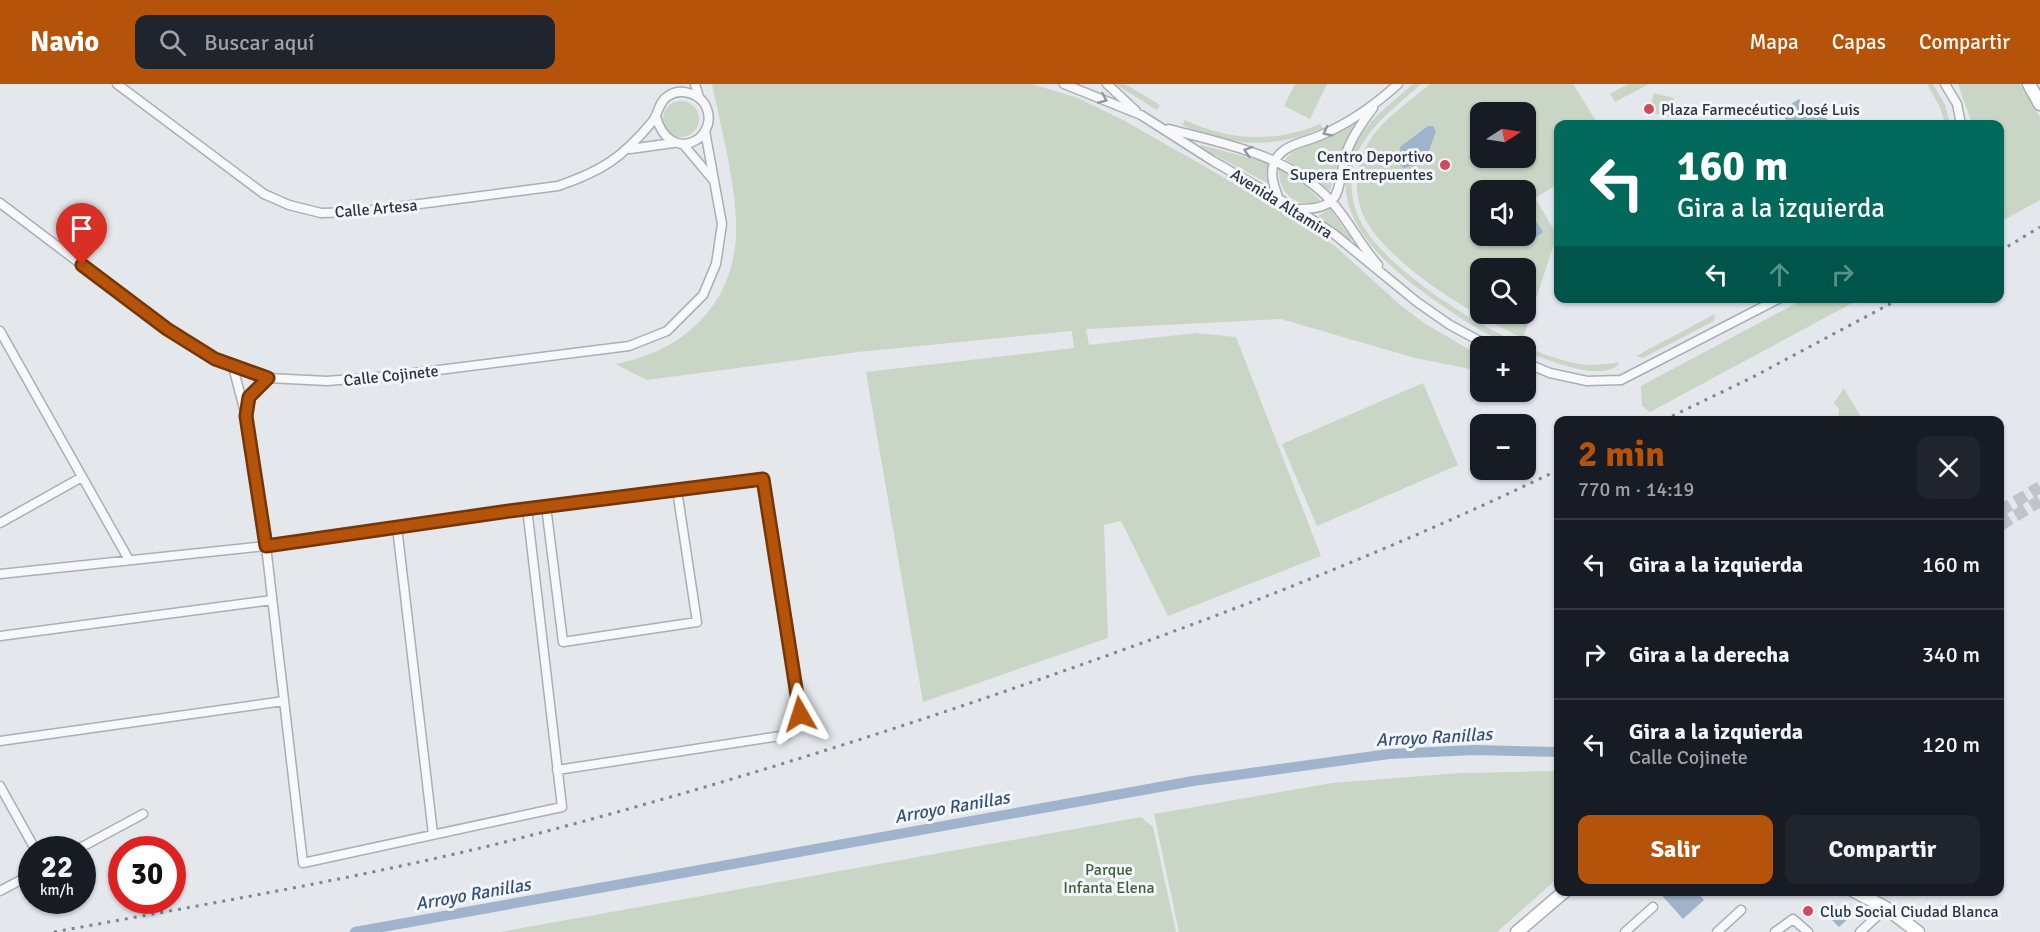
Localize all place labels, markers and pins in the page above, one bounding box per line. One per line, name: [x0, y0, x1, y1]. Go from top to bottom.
place label: Plaza Farmecéutico José Luis: [1661, 100, 1860, 120]
marker: Plaza Farmecéutico José Luis: [1642, 102, 1656, 116]
place label: Centro Deportivo Supera Entrepuentes: [1290, 147, 1433, 185]
marker: Centro Deportivo Supera Entrepuentes: [1438, 158, 1452, 172]
pin: [56, 203, 107, 265]
place label: Club Social Ciudad Blanca: [1820, 902, 1999, 922]
marker: Club Social Ciudad Blanca: [1801, 904, 1815, 918]

